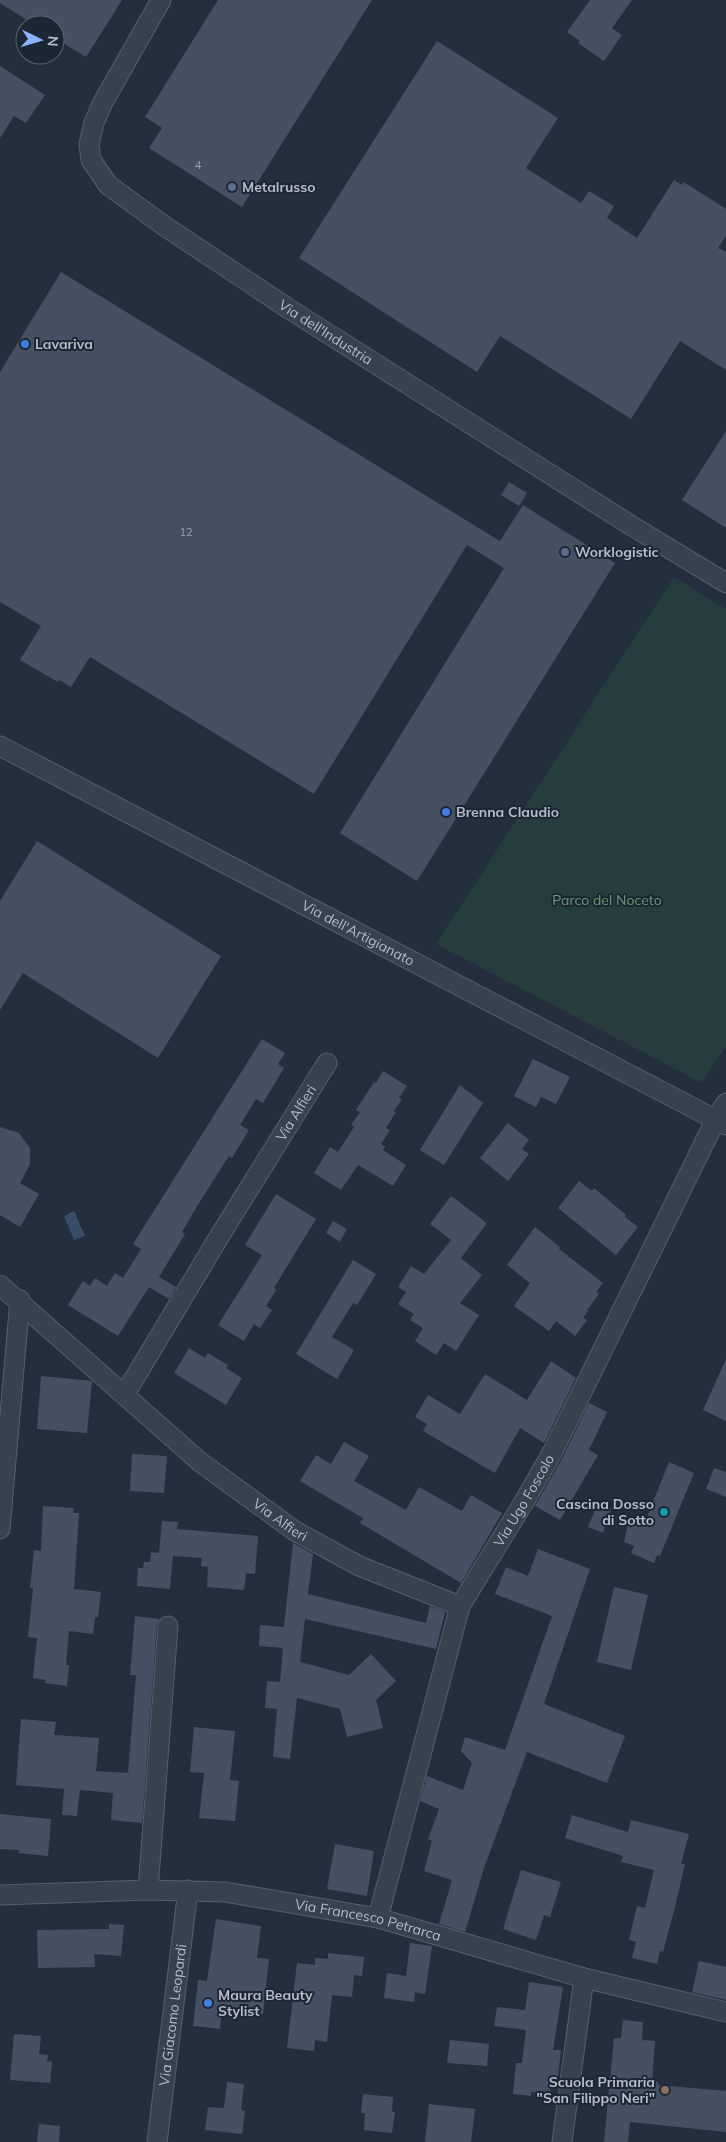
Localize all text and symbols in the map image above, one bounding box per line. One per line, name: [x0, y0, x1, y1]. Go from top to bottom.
north arrow: [15, 15, 65, 65]
text: N: [44, 35, 62, 47]
house number: 4: [195, 158, 202, 172]
place label: Metalrusso: [242, 178, 316, 196]
marker: Metalrusso: [226, 181, 238, 193]
street label: Via dell'Industria: [275, 296, 376, 369]
place label: Lavariva: [35, 335, 93, 353]
marker: Lavariva: [19, 338, 31, 350]
house number: 12: [179, 525, 193, 539]
place label: Worklogistic: [575, 543, 659, 561]
marker: Worklogistic: [559, 546, 571, 558]
place label: Brenna Claudio: [456, 803, 559, 821]
marker: Brenna Claudio: [440, 806, 452, 818]
park label: Parco del Noceto: [552, 891, 662, 909]
street label: Via dell'Artigianato: [299, 896, 418, 970]
street label: Via Alfieri: [272, 1081, 320, 1144]
street label: Via Ugo Foscolo: [490, 1451, 558, 1550]
street label: Via Alfieri: [249, 1494, 311, 1545]
place label: Cascina Dosso di Sotto: [556, 1495, 654, 1529]
marker: Cascina Dosso di Sotto: [658, 1506, 670, 1518]
street label: Via Francesco Petrarca: [294, 1895, 443, 1945]
street label: Via Giacomo Leopardi: [155, 1943, 190, 2087]
place label: Maura Beauty Stylist: [218, 1986, 313, 2020]
marker: Maura Beauty Stylist: [202, 1997, 214, 2009]
place label: Scuola Primaria "San Filippo Neri": [537, 2073, 655, 2107]
marker: Scuola Primaria "San Filippo Neri": [659, 2084, 671, 2096]

